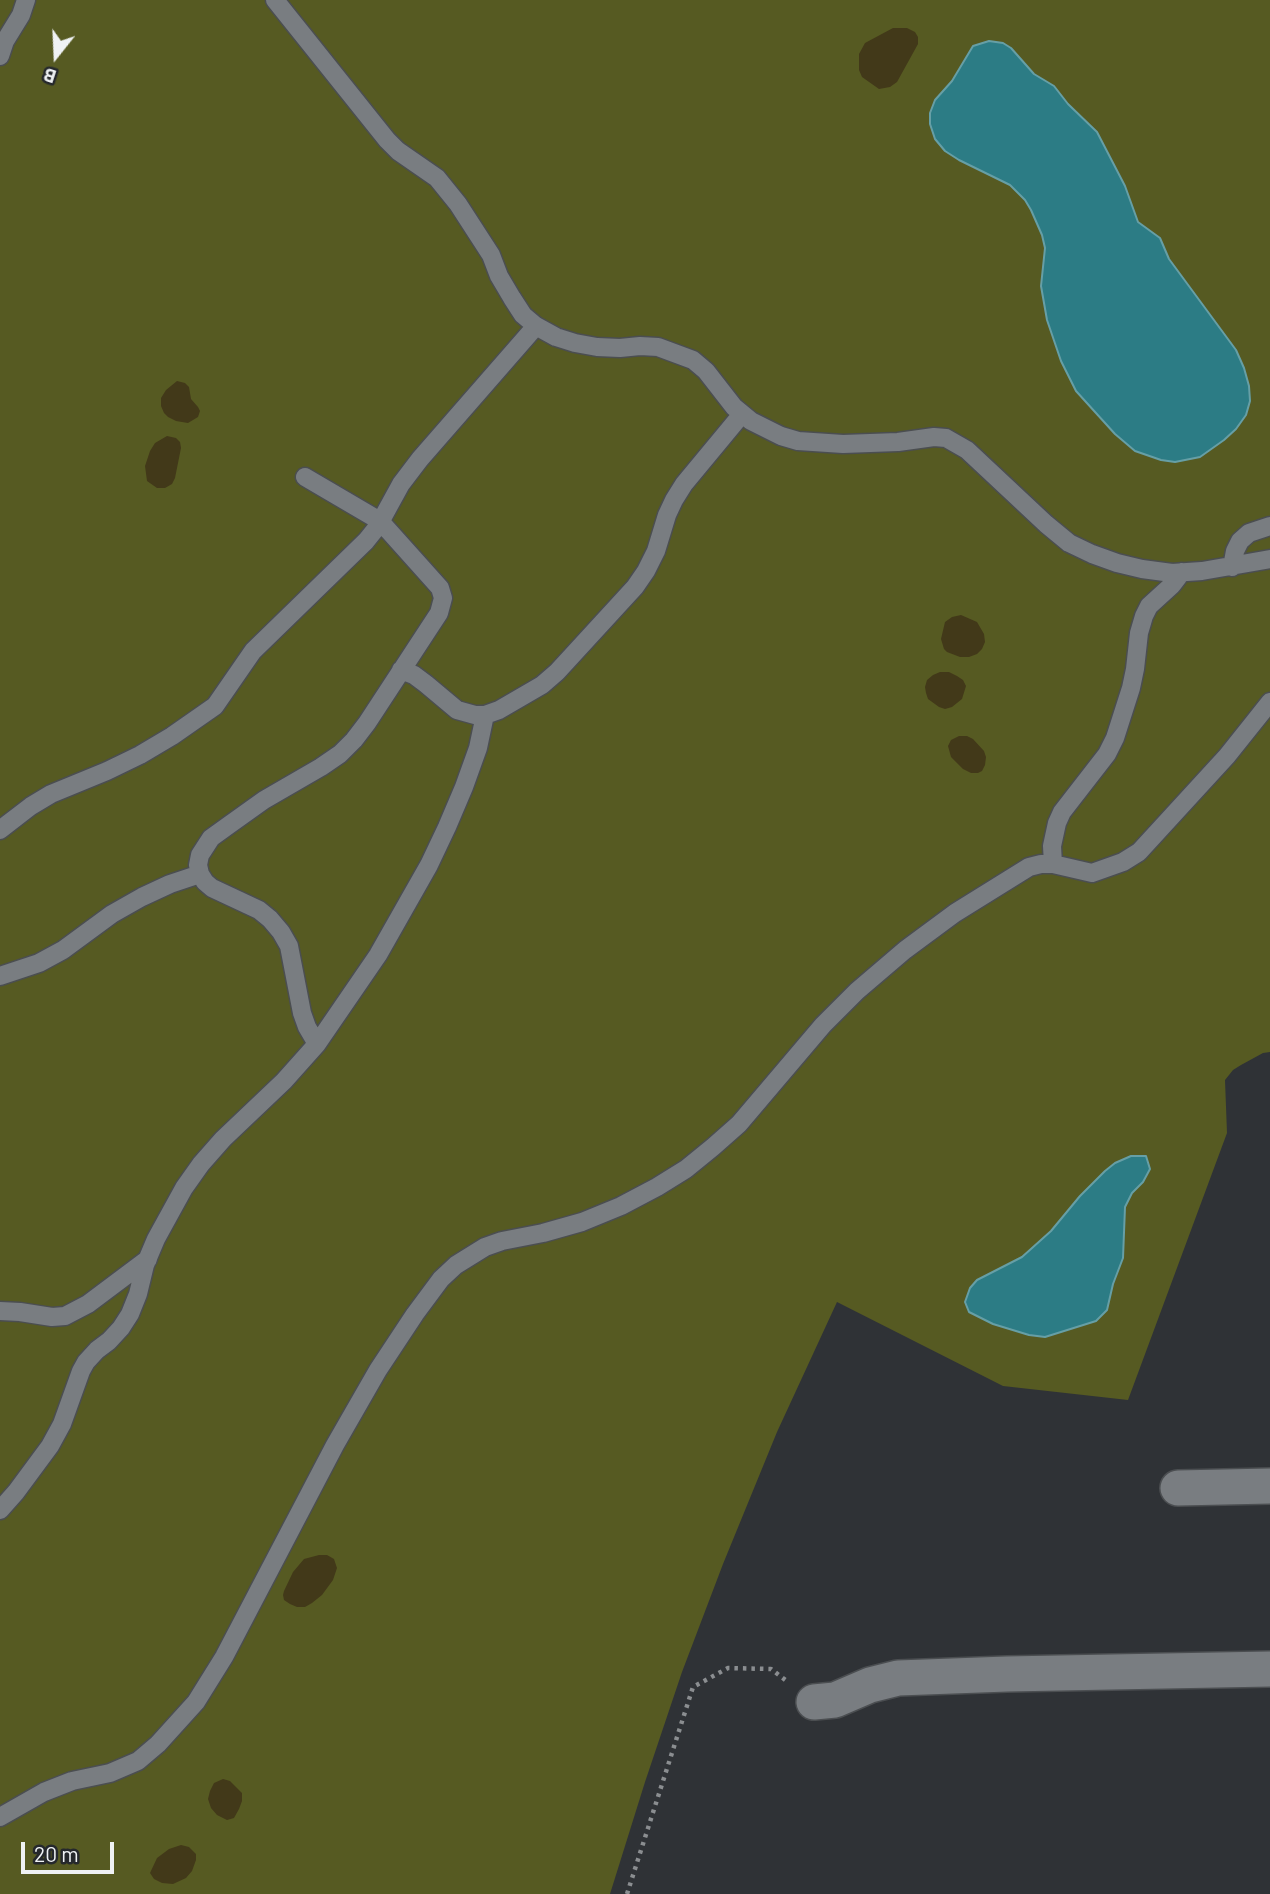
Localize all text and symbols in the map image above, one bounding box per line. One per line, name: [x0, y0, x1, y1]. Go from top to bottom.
north arrow: [21, 21, 91, 91]
text: B: [40, 64, 59, 89]
scale bar: [24, 1828, 117, 1872]
text: 20 m: [34, 1841, 79, 1866]

